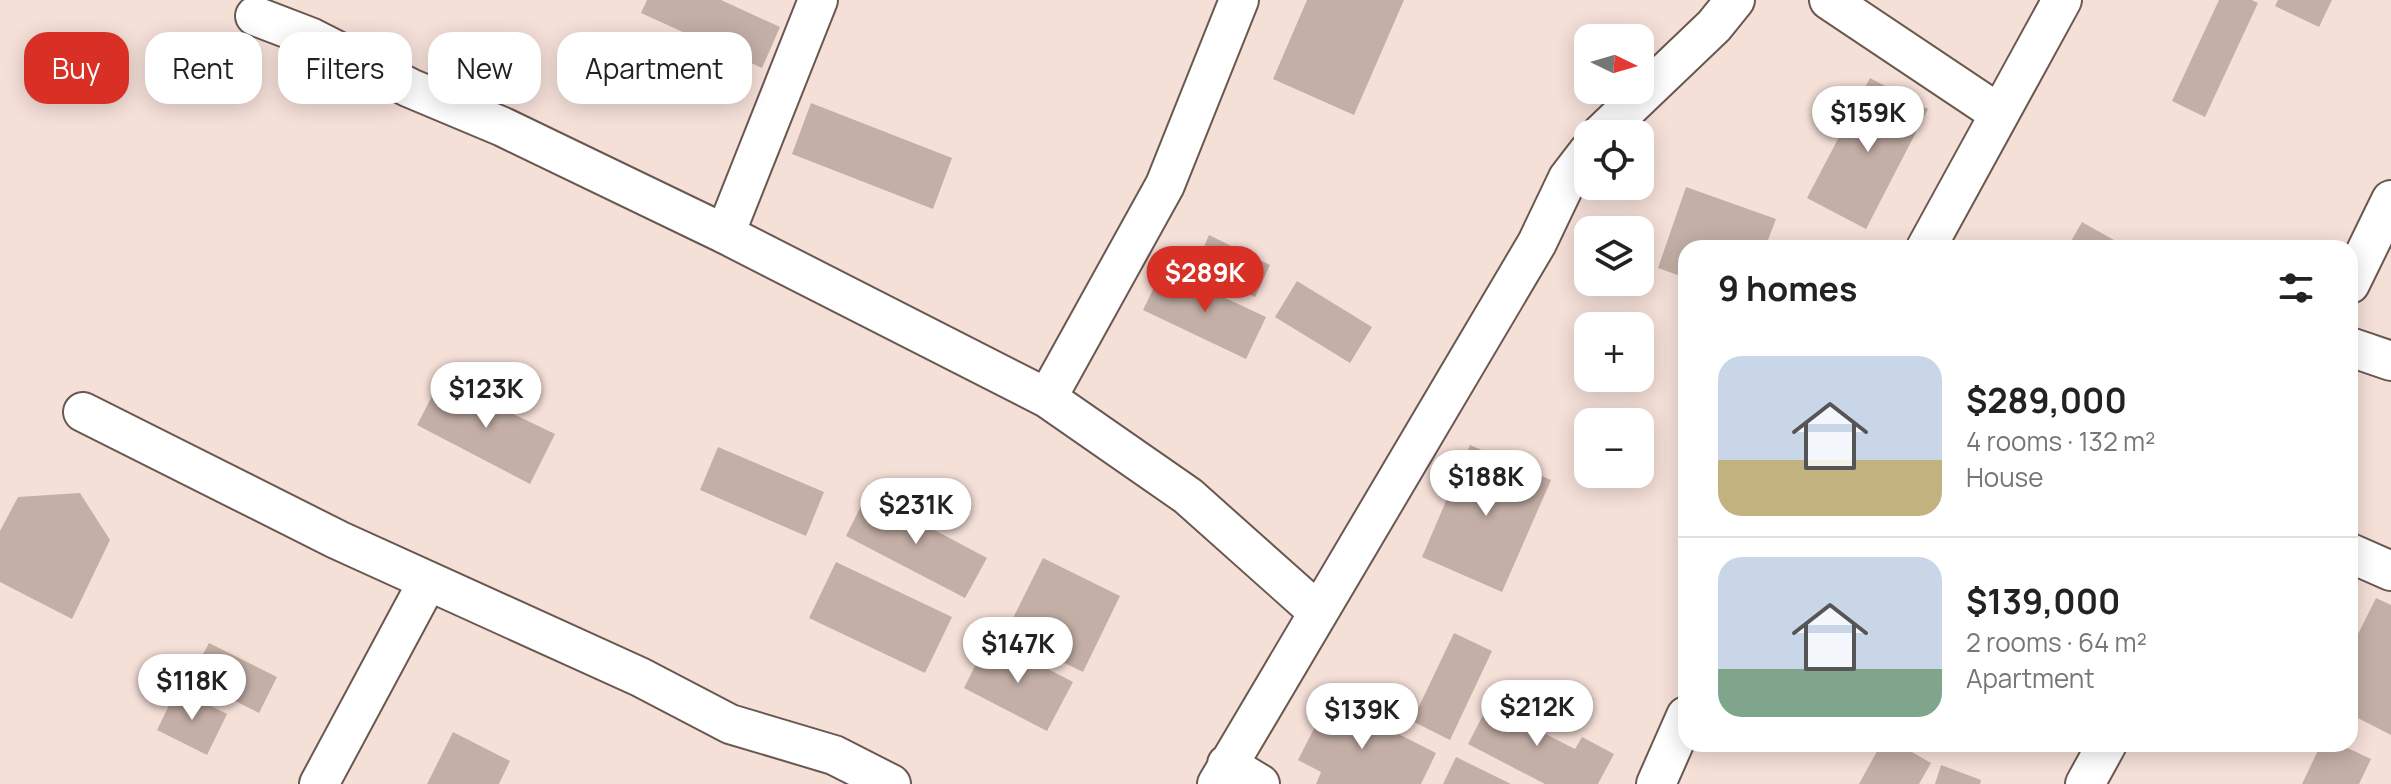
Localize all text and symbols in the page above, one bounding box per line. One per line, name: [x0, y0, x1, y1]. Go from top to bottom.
north arrow: [1574, 24, 1654, 104]
map controls: [1574, 24, 1654, 488]
chip: Buy: [24, 32, 129, 104]
chip: Rent: [145, 32, 262, 104]
chip: Filters: [278, 32, 412, 104]
chip: New: [428, 32, 541, 104]
chip: Apartment: [557, 32, 752, 104]
pin: $159K: [1812, 86, 1924, 154]
text: $159K: [1830, 94, 1906, 130]
button: locate: [1574, 120, 1654, 200]
button: layers: [1574, 216, 1654, 296]
pin: $289K: [1149, 246, 1261, 314]
text: $289K: [1165, 254, 1245, 290]
text: 9 homes: [1718, 265, 1857, 311]
icon: filters: [2274, 266, 2318, 310]
button: +: [1574, 312, 1654, 392]
pin: $123K: [430, 362, 542, 430]
text: $123K: [448, 370, 524, 406]
text: $289,000: [1966, 377, 2127, 423]
icon: home: [1782, 388, 1878, 484]
button: −: [1574, 408, 1654, 488]
text: 4 rooms · 132 m²: [1966, 423, 2155, 459]
pin: $188K: [1430, 450, 1542, 518]
text: $188K: [1448, 458, 1524, 494]
text: House: [1966, 459, 2043, 495]
pin: $231K: [860, 478, 972, 546]
text: $231K: [878, 486, 954, 522]
text: $139,000: [1966, 578, 2120, 624]
icon: home: [1782, 589, 1878, 685]
pin: $147K: [962, 617, 1074, 685]
text: 2 rooms · 64 m²: [1966, 624, 2147, 660]
text: $147K: [981, 625, 1055, 661]
pin: $118K: [136, 654, 248, 722]
text: Apartment: [1966, 660, 2095, 696]
text: $118K: [156, 662, 228, 698]
pin: $212K: [1481, 680, 1593, 748]
pin: $139K: [1306, 683, 1418, 751]
text: $212K: [1499, 688, 1575, 724]
text: $139K: [1324, 691, 1400, 727]

